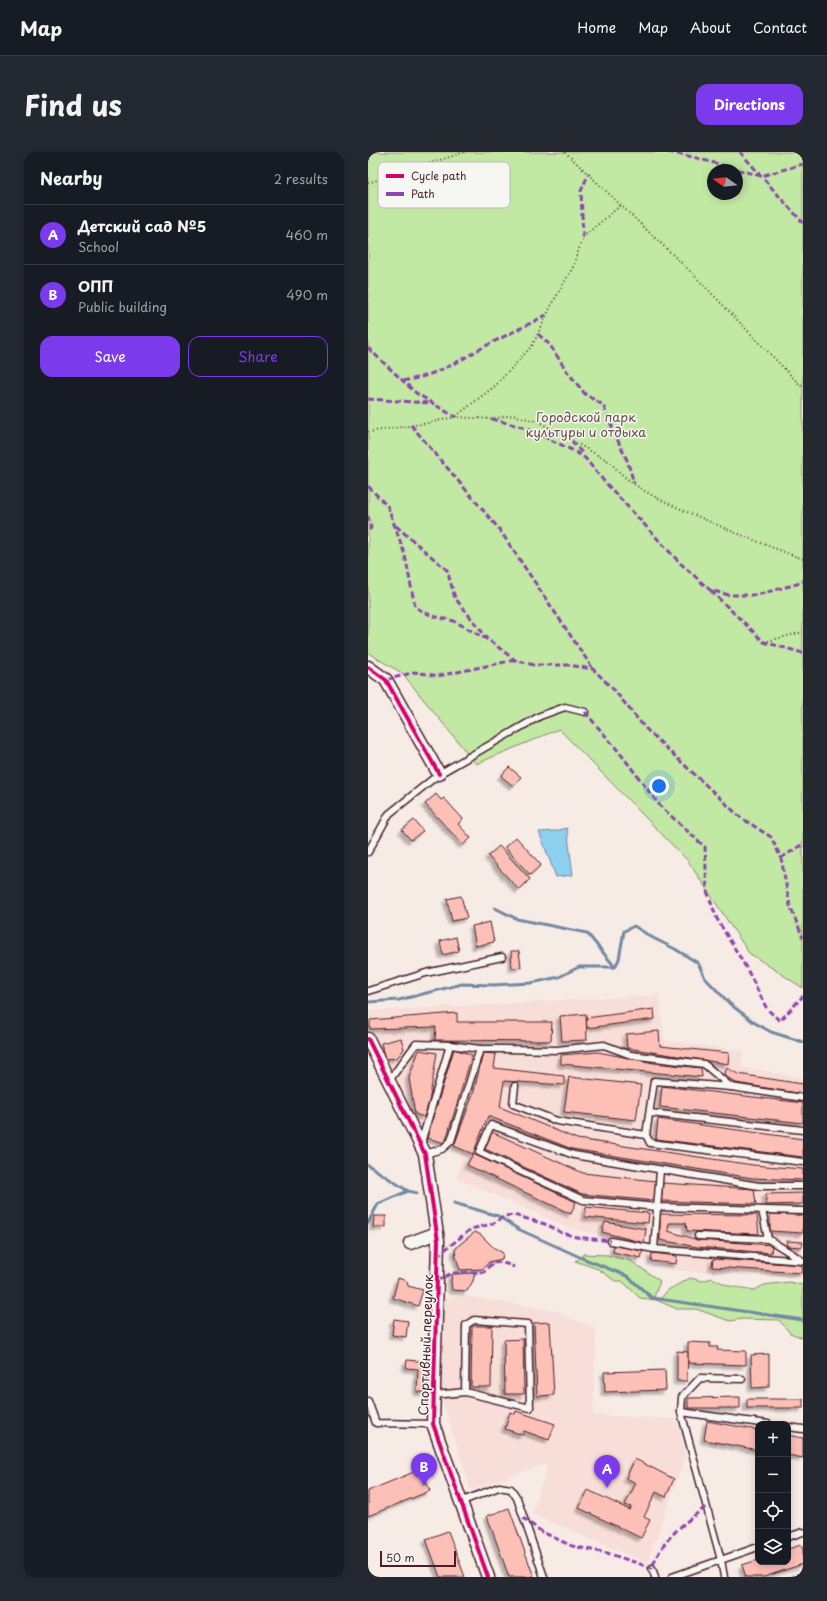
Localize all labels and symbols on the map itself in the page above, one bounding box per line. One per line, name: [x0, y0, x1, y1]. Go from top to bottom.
legend: [378, 162, 510, 208]
north arrow: [707, 164, 743, 200]
text: Cycle path: [411, 167, 466, 184]
text: Path: [411, 185, 435, 202]
park label: Городской парк культуры и отдыха: [526, 407, 646, 441]
your location: [649, 776, 669, 796]
street label: Спортивный переулок: [413, 1274, 437, 1416]
pin: B: [411, 1453, 437, 1486]
pin: A: [594, 1455, 620, 1488]
scale bar: [380, 1549, 456, 1568]

